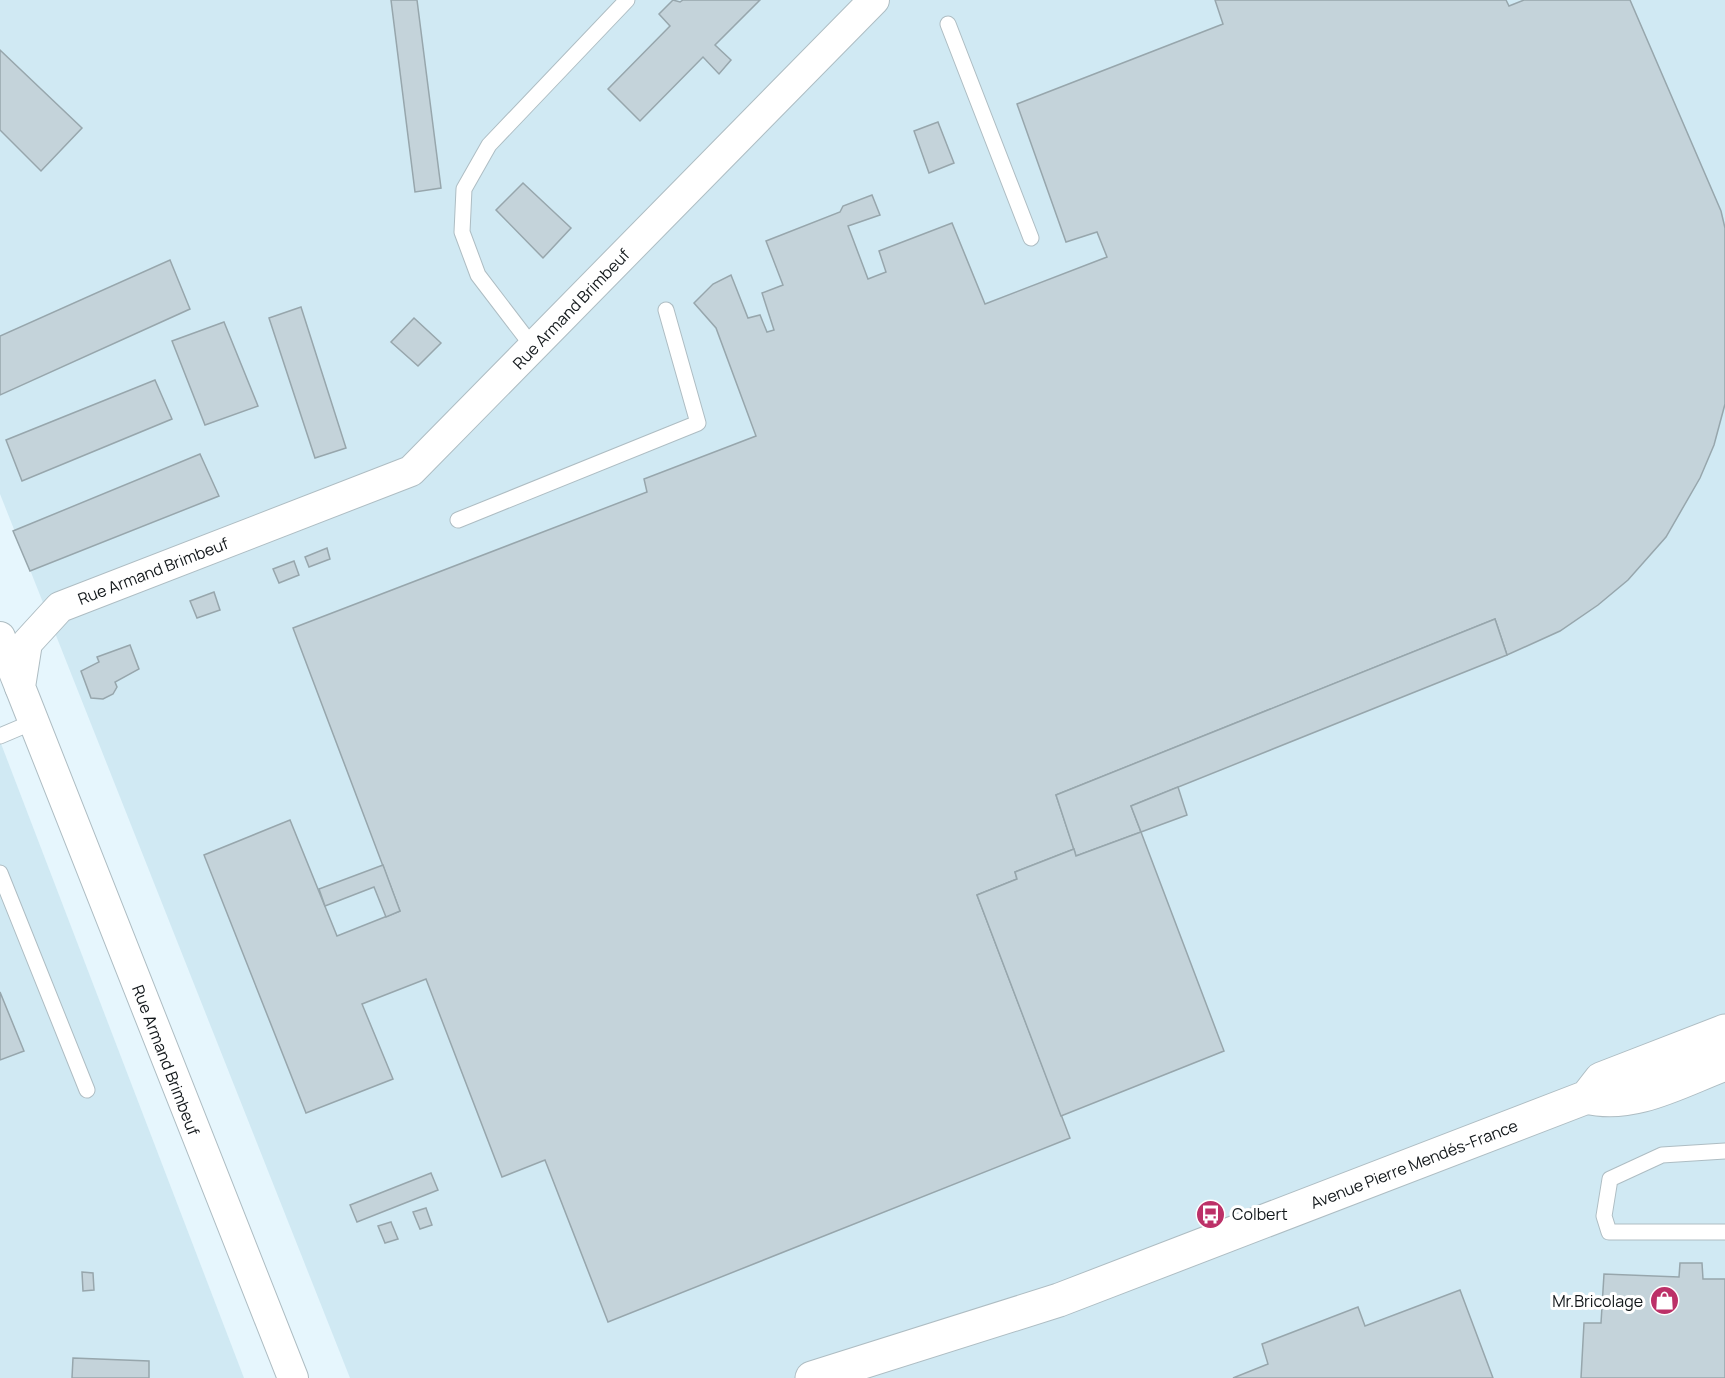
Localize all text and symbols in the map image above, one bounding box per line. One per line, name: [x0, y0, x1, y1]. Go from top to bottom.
street label: Rue Armand Brimbeuf: [508, 244, 635, 374]
street label: Rue Armand Brimbeuf: [75, 532, 232, 610]
street label: Rue Armand Brimbeuf: [127, 982, 205, 1139]
street label: Avenue Pierre Mendés-France: [1307, 1114, 1521, 1214]
bus stop icon: Colbert: [1195, 1198, 1227, 1230]
place label: Colbert: [1232, 1203, 1288, 1225]
shop icon: Mr.Bricolage: [1648, 1285, 1680, 1317]
place label: Mr.Bricolage: [1552, 1290, 1643, 1312]

